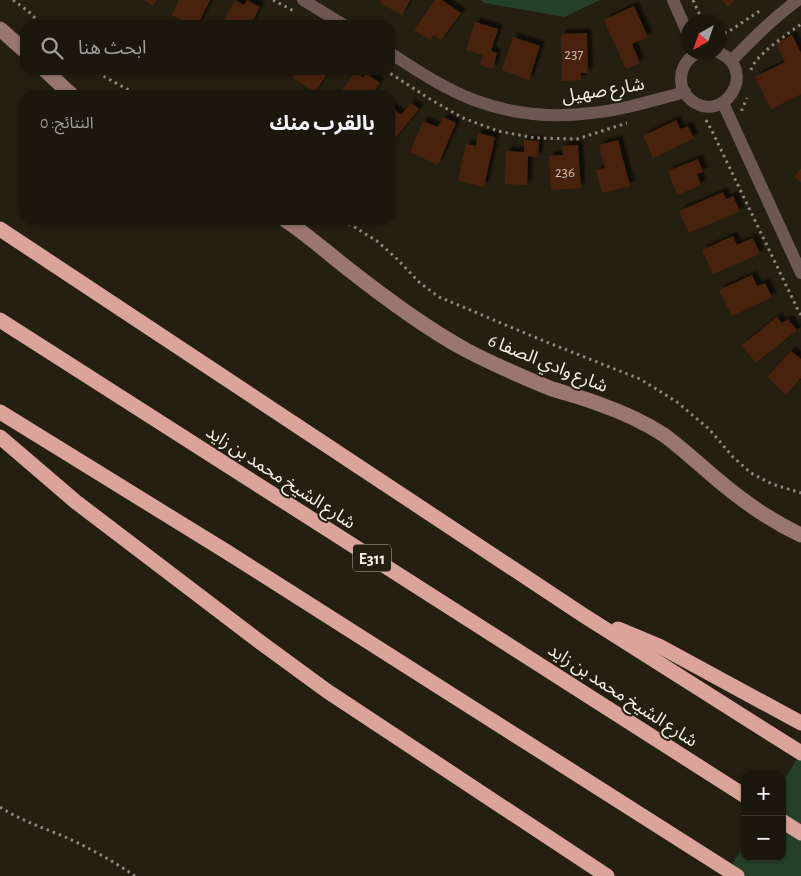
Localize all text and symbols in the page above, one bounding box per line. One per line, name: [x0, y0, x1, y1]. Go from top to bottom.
north arrow: [681, 15, 726, 60]
search box: [20, 20, 395, 75]
icon: search: [38, 34, 66, 62]
text: ابحث هنا: [78, 39, 147, 58]
house number: 237: [564, 47, 584, 62]
street label: شارع صهيل: [561, 76, 646, 110]
text: بالقرب منك: [269, 113, 375, 134]
text: النتائج: 0: [40, 115, 94, 131]
house number: 236: [555, 165, 575, 180]
street label: شارع وادي الصفا 6: [484, 332, 610, 400]
street label: شارع الشيخ محمد بن زايد: [200, 423, 358, 536]
road number: E311: [353, 544, 391, 572]
street label: شارع الشيخ محمد بن زايد: [542, 641, 700, 754]
map controls: [741, 771, 786, 861]
button: +: [741, 771, 786, 816]
button: −: [741, 816, 786, 861]

